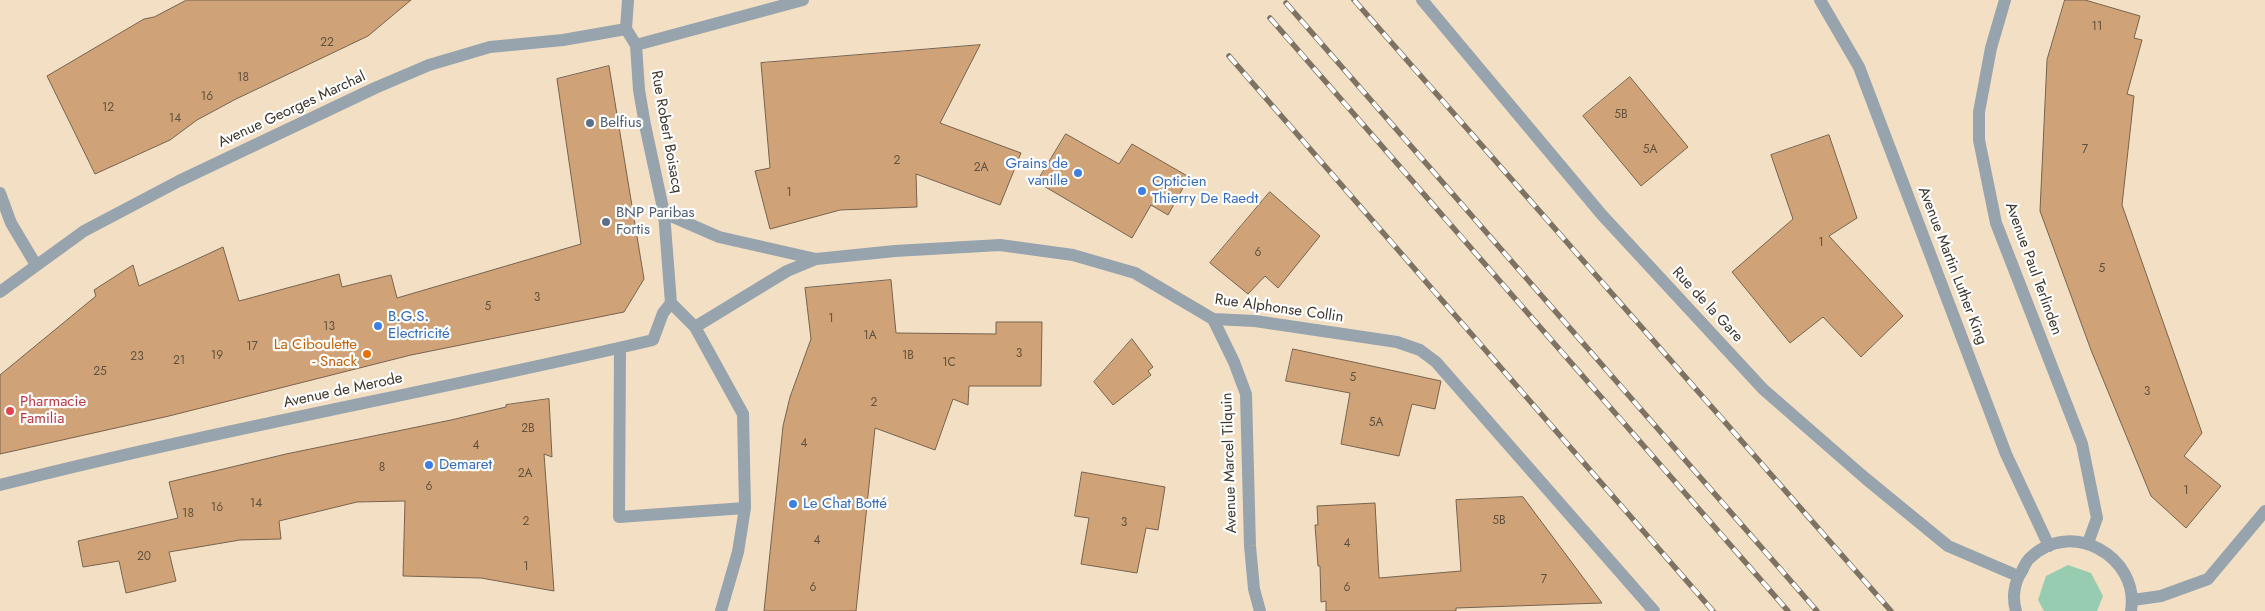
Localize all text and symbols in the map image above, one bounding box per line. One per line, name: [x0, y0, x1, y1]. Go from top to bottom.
house number: 11: [2092, 20, 2102, 34]
house number: 22: [320, 36, 334, 50]
street label: Avenue Georges Marchal: [215, 68, 369, 152]
street label: Rue Robert Boisacq: [646, 69, 686, 195]
house number: 18: [237, 71, 249, 85]
house number: 16: [201, 90, 213, 104]
house number: 12: [102, 101, 114, 115]
house number: 5B: [1614, 108, 1628, 122]
house number: 14: [169, 112, 181, 126]
place label: Belfius: [600, 114, 642, 132]
marker: Belfius: [584, 117, 596, 129]
house number: 5A: [1643, 143, 1657, 157]
house number: 7: [2082, 143, 2088, 157]
house number: 2: [894, 154, 900, 168]
place label: Grains de vanille: [1005, 155, 1068, 190]
house number: 2A: [974, 161, 988, 175]
marker: Grains de vanille: [1072, 167, 1084, 179]
place label: Opticien Thierry De Raedt: [1152, 173, 1258, 208]
marker: Opticien Thierry De Raedt: [1136, 185, 1148, 197]
street label: Avenue Martin Luther King: [1914, 185, 1990, 347]
house number: 1: [786, 186, 792, 200]
street label: Avenue Paul Terlinden: [2001, 200, 2065, 338]
place label: BNP Paribas Fortis: [616, 204, 695, 239]
marker: BNP Paribas Fortis: [600, 216, 612, 228]
house number: 1: [1818, 236, 1824, 250]
house number: 6: [1255, 246, 1261, 260]
house number: 5: [2099, 262, 2105, 276]
street label: Rue de la Gare: [1668, 264, 1746, 346]
house number: 3: [534, 291, 540, 305]
street label: Rue Alphonse Collin: [1214, 291, 1344, 327]
house number: 5: [485, 300, 491, 314]
place label: B.G.S. Electricité: [388, 308, 450, 343]
house number: 1: [828, 312, 834, 326]
house number: 13: [323, 320, 335, 334]
marker: B.G.S. Electricité: [372, 320, 384, 332]
house number: 1A: [863, 329, 877, 343]
place label: La Ciboulette - Snack: [274, 336, 357, 371]
house number: 17: [246, 340, 258, 354]
house number: 3: [1016, 347, 1022, 361]
marker: La Ciboulette - Snack: [361, 348, 373, 360]
house number: 19: [211, 349, 223, 363]
house number: 1B: [902, 349, 914, 363]
house number: 23: [130, 350, 144, 364]
house number: 21: [173, 354, 185, 368]
house number: 1C: [942, 356, 956, 370]
house number: 25: [93, 365, 107, 379]
street label: Avenue de Merode: [282, 370, 404, 412]
house number: 5: [1350, 371, 1356, 385]
house number: 3: [2144, 385, 2150, 399]
street label: Avenue Marcel Tilquin: [1219, 392, 1241, 534]
place label: Pharmacie Familia: [20, 393, 86, 428]
house number: 2: [871, 396, 877, 410]
marker: Pharmacie Familia: [4, 405, 16, 417]
house number: 5A: [1369, 416, 1383, 430]
house number: 2B: [521, 422, 535, 436]
house number: 4: [801, 437, 807, 451]
house number: 4: [473, 439, 479, 453]
place label: Demaret: [439, 456, 492, 474]
marker: Demaret: [423, 459, 435, 471]
house number: 8: [379, 461, 385, 475]
house number: 2A: [518, 467, 532, 481]
house number: 6: [426, 480, 432, 494]
house number: 1: [2183, 484, 2189, 498]
place label: Le Chat Botté: [803, 495, 887, 513]
house number: 14: [250, 497, 262, 511]
marker: Le Chat Botté: [787, 498, 799, 510]
house number: 16: [211, 501, 223, 515]
house number: 18: [182, 507, 194, 521]
house number: 5B: [1492, 514, 1506, 528]
house number: 2: [523, 515, 529, 529]
house number: 3: [1121, 516, 1127, 530]
house number: 4: [814, 534, 820, 548]
house number: 4: [1344, 537, 1350, 551]
house number: 20: [137, 550, 151, 564]
house number: 1: [523, 560, 529, 574]
house number: 7: [1541, 573, 1547, 587]
house number: 6: [810, 581, 816, 595]
house number: 6: [1344, 581, 1350, 595]

